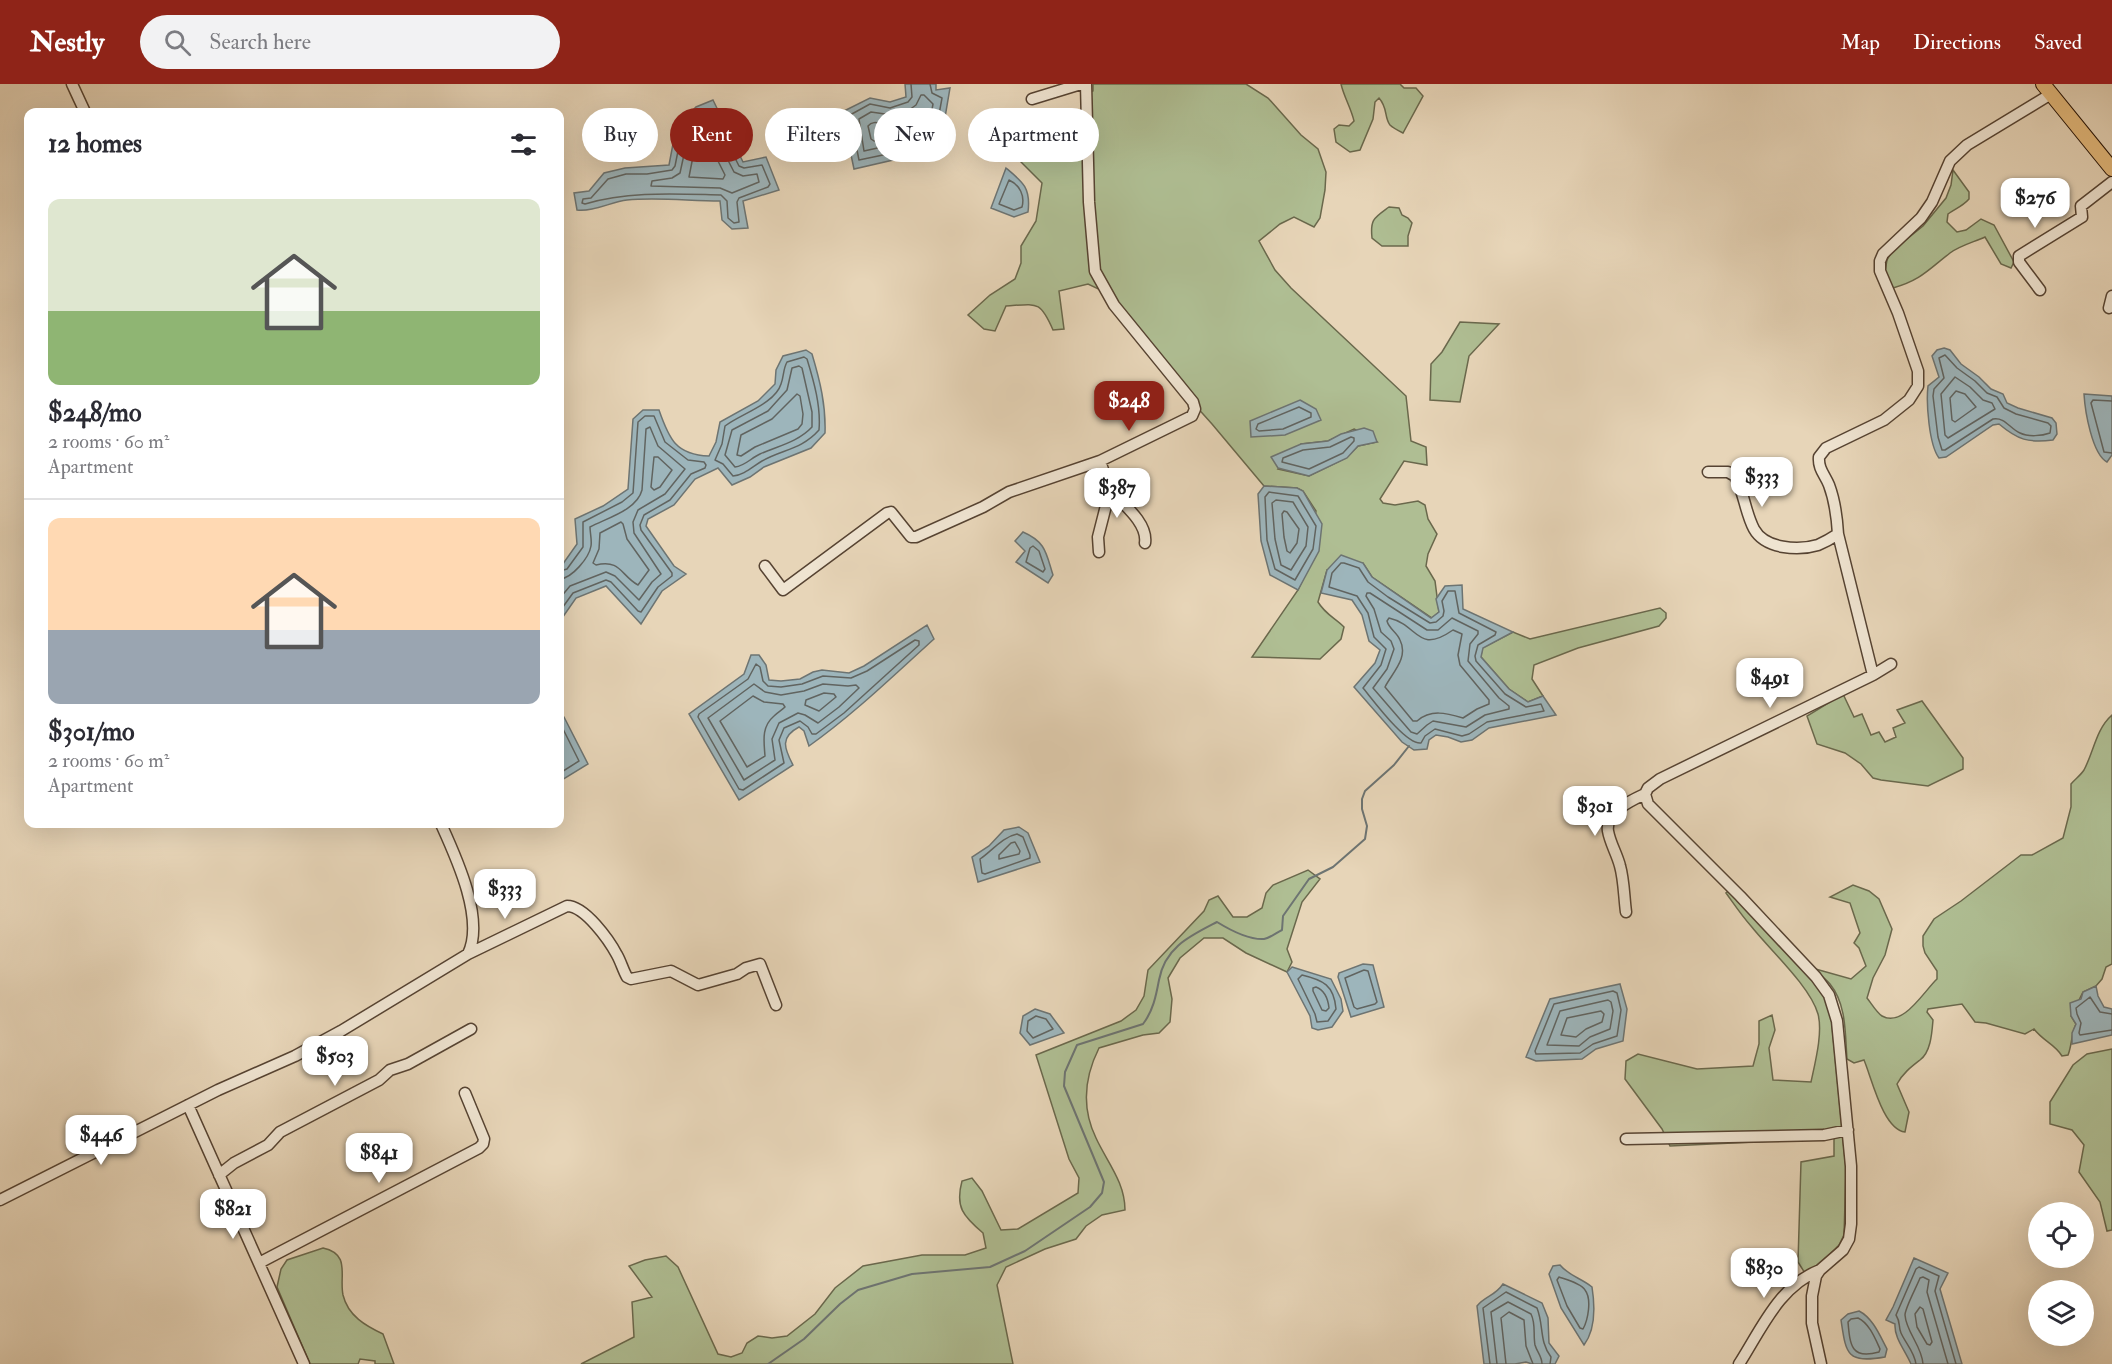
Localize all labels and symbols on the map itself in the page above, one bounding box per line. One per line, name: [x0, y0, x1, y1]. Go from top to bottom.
pin: $276: [1999, 178, 2071, 229]
pin: $248: [1093, 381, 1165, 432]
pin: $333: [1726, 457, 1798, 508]
pin: $387: [1081, 468, 1153, 519]
pin: $491: [1734, 658, 1806, 709]
pin: $301: [1559, 786, 1631, 837]
pin: $333: [469, 869, 541, 920]
pin: $503: [299, 1036, 371, 1087]
pin: $446: [65, 1115, 137, 1166]
pin: $841: [343, 1133, 415, 1184]
pin: $821: [197, 1189, 269, 1240]
pin: $830: [1728, 1248, 1800, 1299]

